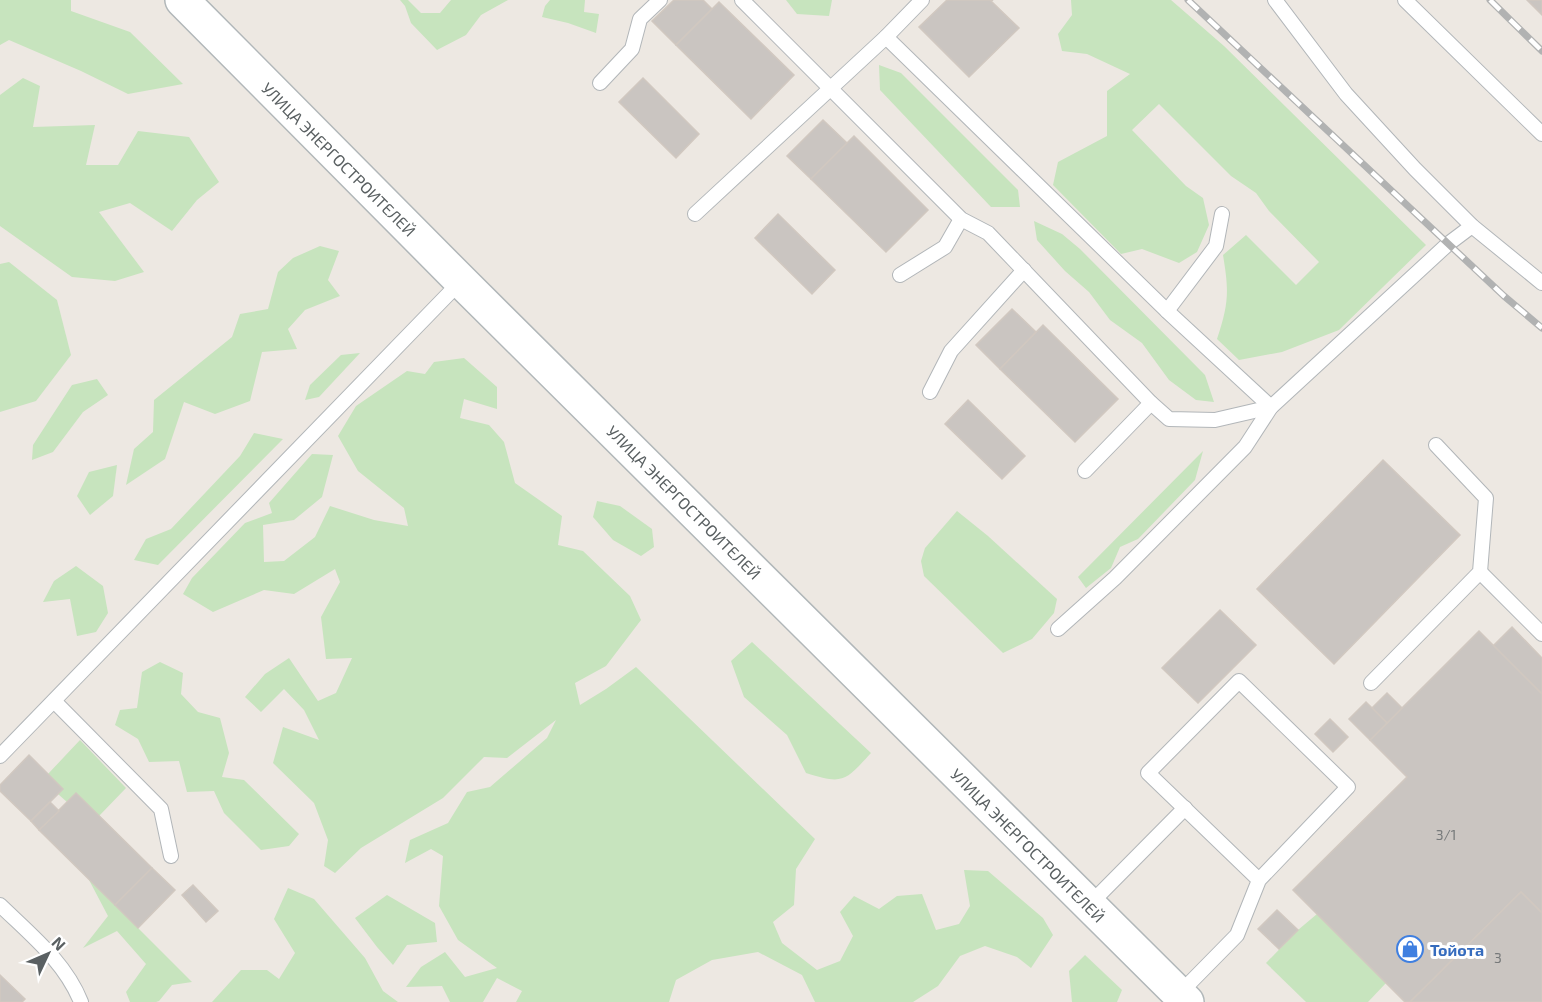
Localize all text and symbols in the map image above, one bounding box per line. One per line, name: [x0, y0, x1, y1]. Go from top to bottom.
street label: УЛИЦА ЭНЕРГОСТРОИТЕЛЕЙ: [258, 78, 420, 240]
street label: УЛИЦА ЭНЕРГОСТРОИТЕЛЕЙ: [603, 421, 765, 583]
street label: УЛИЦА ЭНЕРГОСТРОИТЕЛЕЙ: [947, 764, 1109, 926]
house number: 3/1: [1436, 826, 1456, 843]
north arrow: [18, 924, 78, 984]
text: N: [48, 932, 70, 954]
shop icon: Тойота: [1395, 934, 1425, 964]
place label: Тойота: [1430, 940, 1484, 959]
house number: 3: [1494, 949, 1502, 966]

